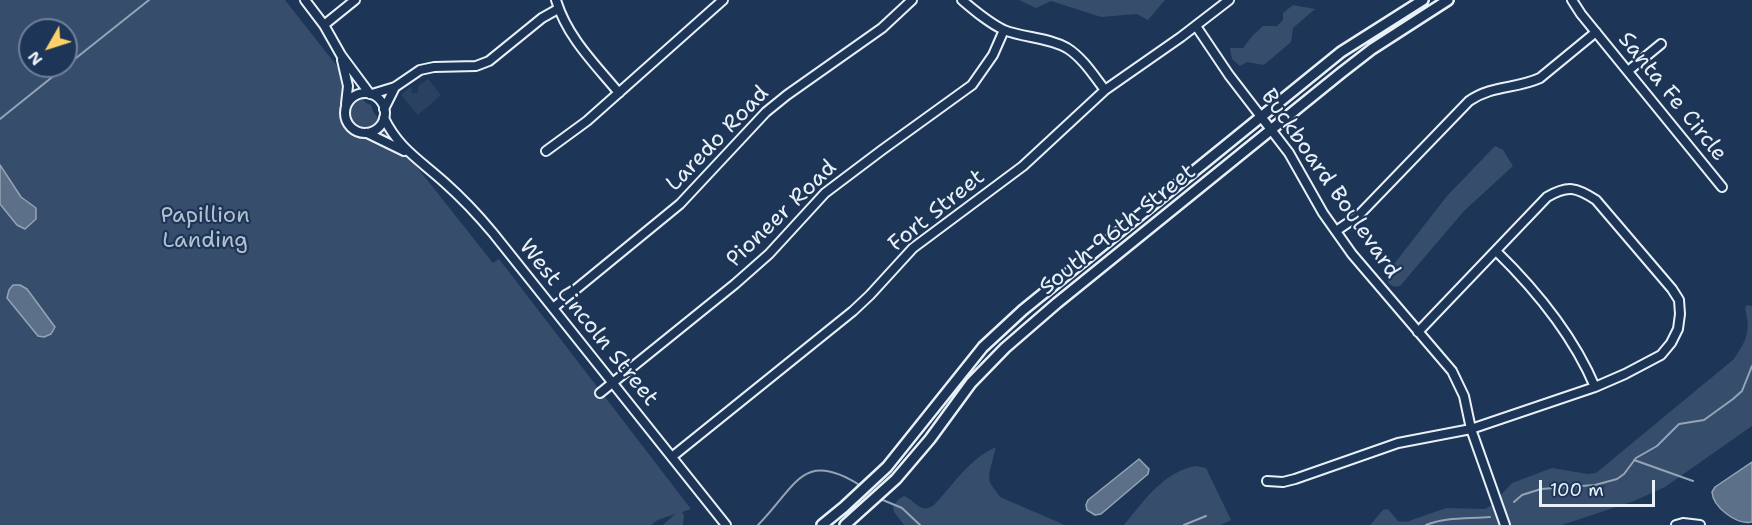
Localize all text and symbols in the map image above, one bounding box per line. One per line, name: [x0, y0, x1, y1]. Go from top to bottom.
north arrow: [18, 18, 78, 78]
street label: Santa Fe Circle: [1612, 27, 1732, 167]
text: N: [23, 47, 47, 70]
street label: Laredo Road: [661, 81, 775, 197]
street label: Buckboard Boulevard: [1255, 84, 1405, 284]
street label: Pioneer Road: [722, 155, 842, 273]
street label: South 96th Street: [1035, 159, 1201, 301]
street label: Fort Street: [884, 164, 990, 258]
park label: Papillion Landing: [160, 203, 250, 254]
street label: West Lincoln Street: [513, 234, 663, 412]
scale bar: [1542, 468, 1658, 506]
text: 100 m: [1550, 478, 1604, 502]

